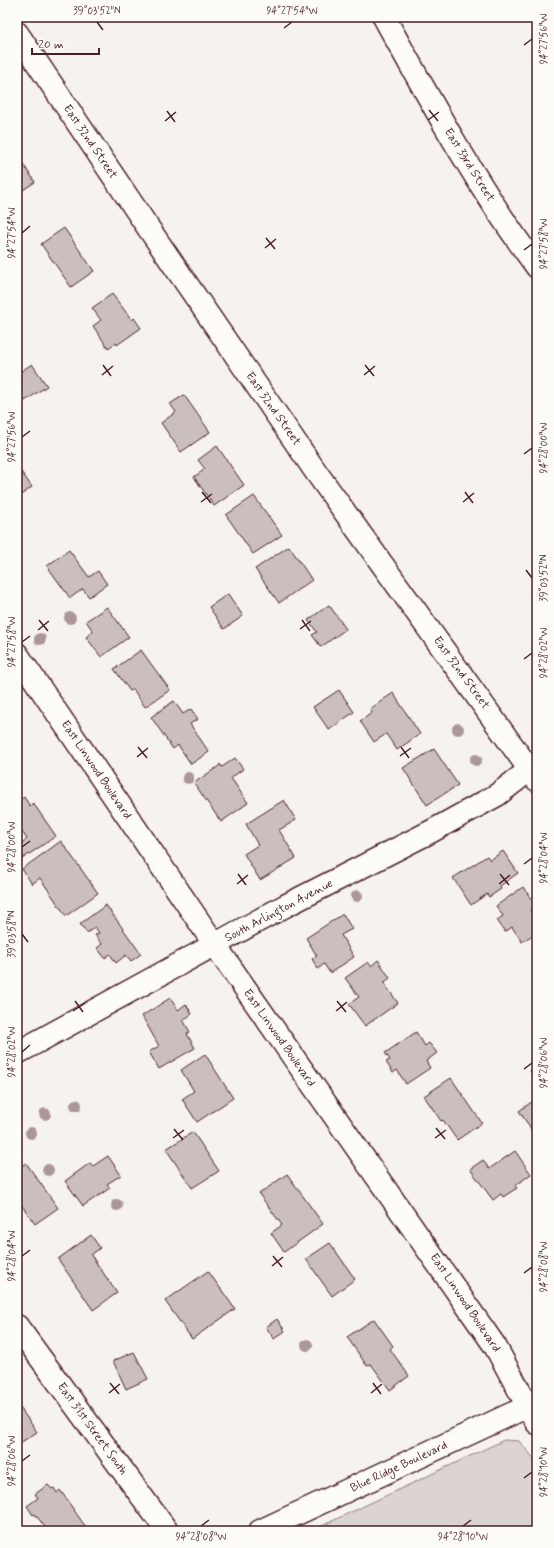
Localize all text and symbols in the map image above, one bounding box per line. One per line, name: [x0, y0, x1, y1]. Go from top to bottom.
text: 39°03'52"N: [73, 4, 121, 18]
text: 94°27'54"W: [266, 4, 318, 18]
text: 94°27'56"W: [537, 14, 551, 64]
scale bar: [32, 30, 99, 56]
text: 20 m: [38, 37, 64, 53]
street label: East 32nd Street: [59, 102, 121, 183]
street label: East 33rd Street: [440, 125, 498, 205]
text: 94°27'54"W: [5, 207, 19, 259]
text: 94°27'58"W: [537, 219, 551, 269]
street label: East 32nd Street: [242, 369, 305, 449]
text: 94°27'56"W: [5, 412, 19, 462]
text: 94°28'00"W: [537, 423, 551, 473]
text: 39°03'52"N: [537, 554, 551, 602]
text: 94°27'58"W: [5, 617, 19, 667]
text: 94°28'02"W: [537, 628, 551, 678]
street label: East 32nd Street: [429, 633, 493, 713]
street label: East Linwood Boulevard: [57, 717, 135, 823]
text: 94°28'00"W: [5, 822, 19, 872]
text: 94°28'04"W: [537, 832, 551, 884]
street label: South Arlington Avenue: [222, 876, 336, 947]
text: 39°03'58"N: [5, 910, 19, 958]
street label: East Linwood Boulevard: [239, 986, 319, 1090]
text: 94°28'02"W: [5, 1027, 19, 1077]
text: 94°28'06"W: [537, 1038, 551, 1088]
text: 94°28'04"W: [5, 1230, 19, 1282]
text: 94°28'08"W: [537, 1242, 551, 1292]
street label: East Linwood Boulevard: [426, 1250, 504, 1356]
street label: East 31st Street South: [53, 1380, 131, 1478]
text: 94°28'06"W: [5, 1436, 19, 1486]
street label: Blue Ridge Boulevard: [348, 1437, 450, 1497]
text: 94°28'10"W: [537, 1447, 551, 1497]
text: 94°28'08"W: [176, 1530, 226, 1544]
text: 94°28'10"W: [438, 1530, 488, 1544]

